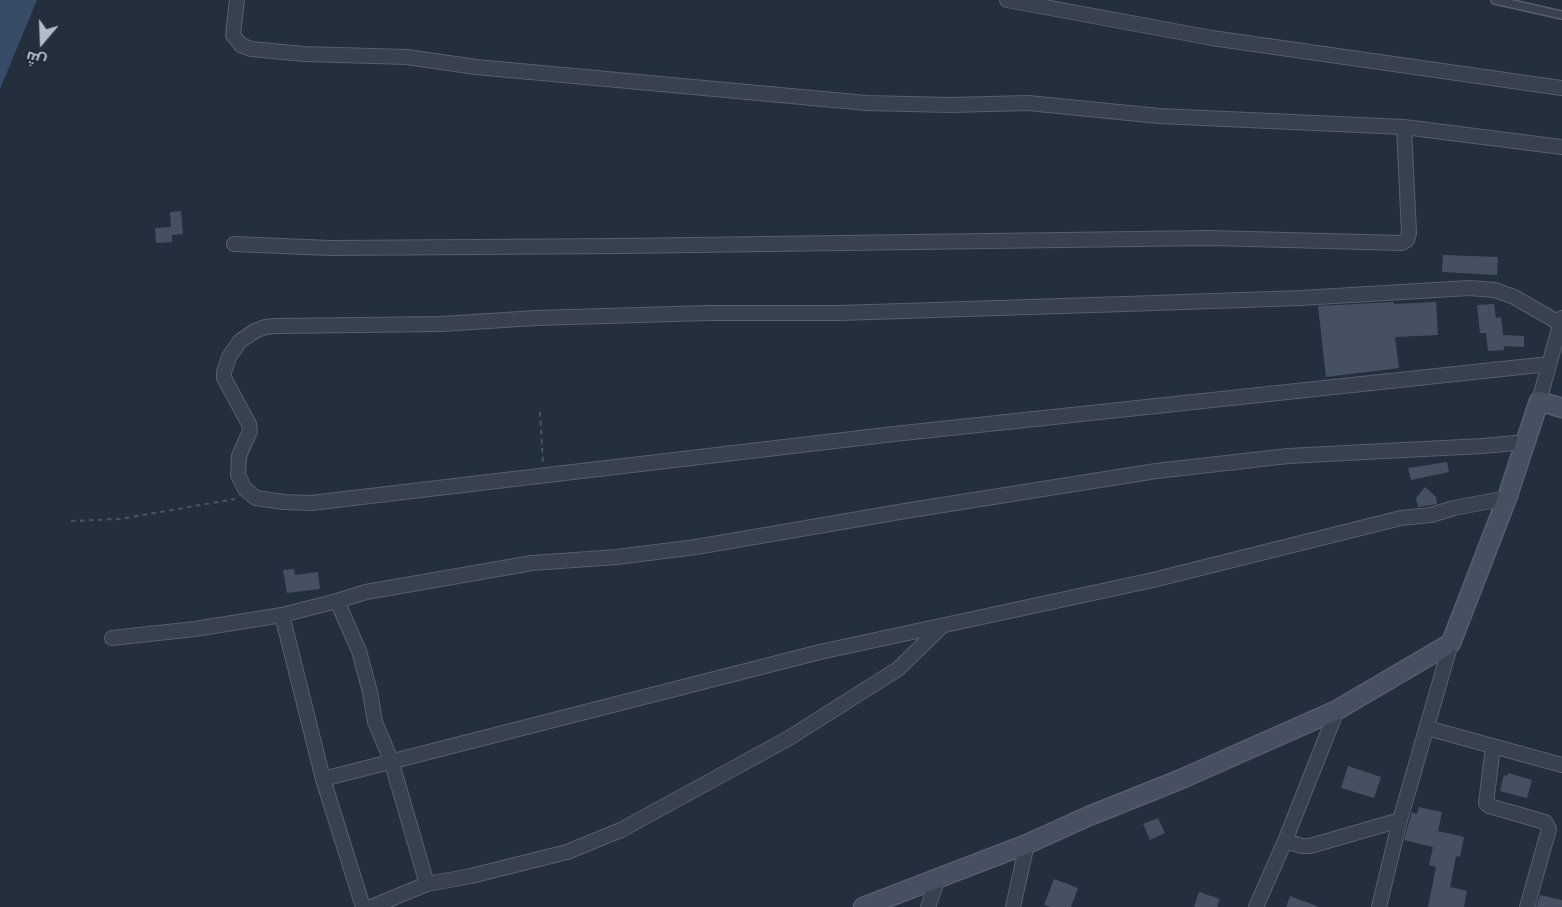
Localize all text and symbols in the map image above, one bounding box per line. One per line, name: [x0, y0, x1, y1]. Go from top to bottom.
north arrow: [12, 12, 72, 72]
text: ش: [23, 47, 49, 72]

